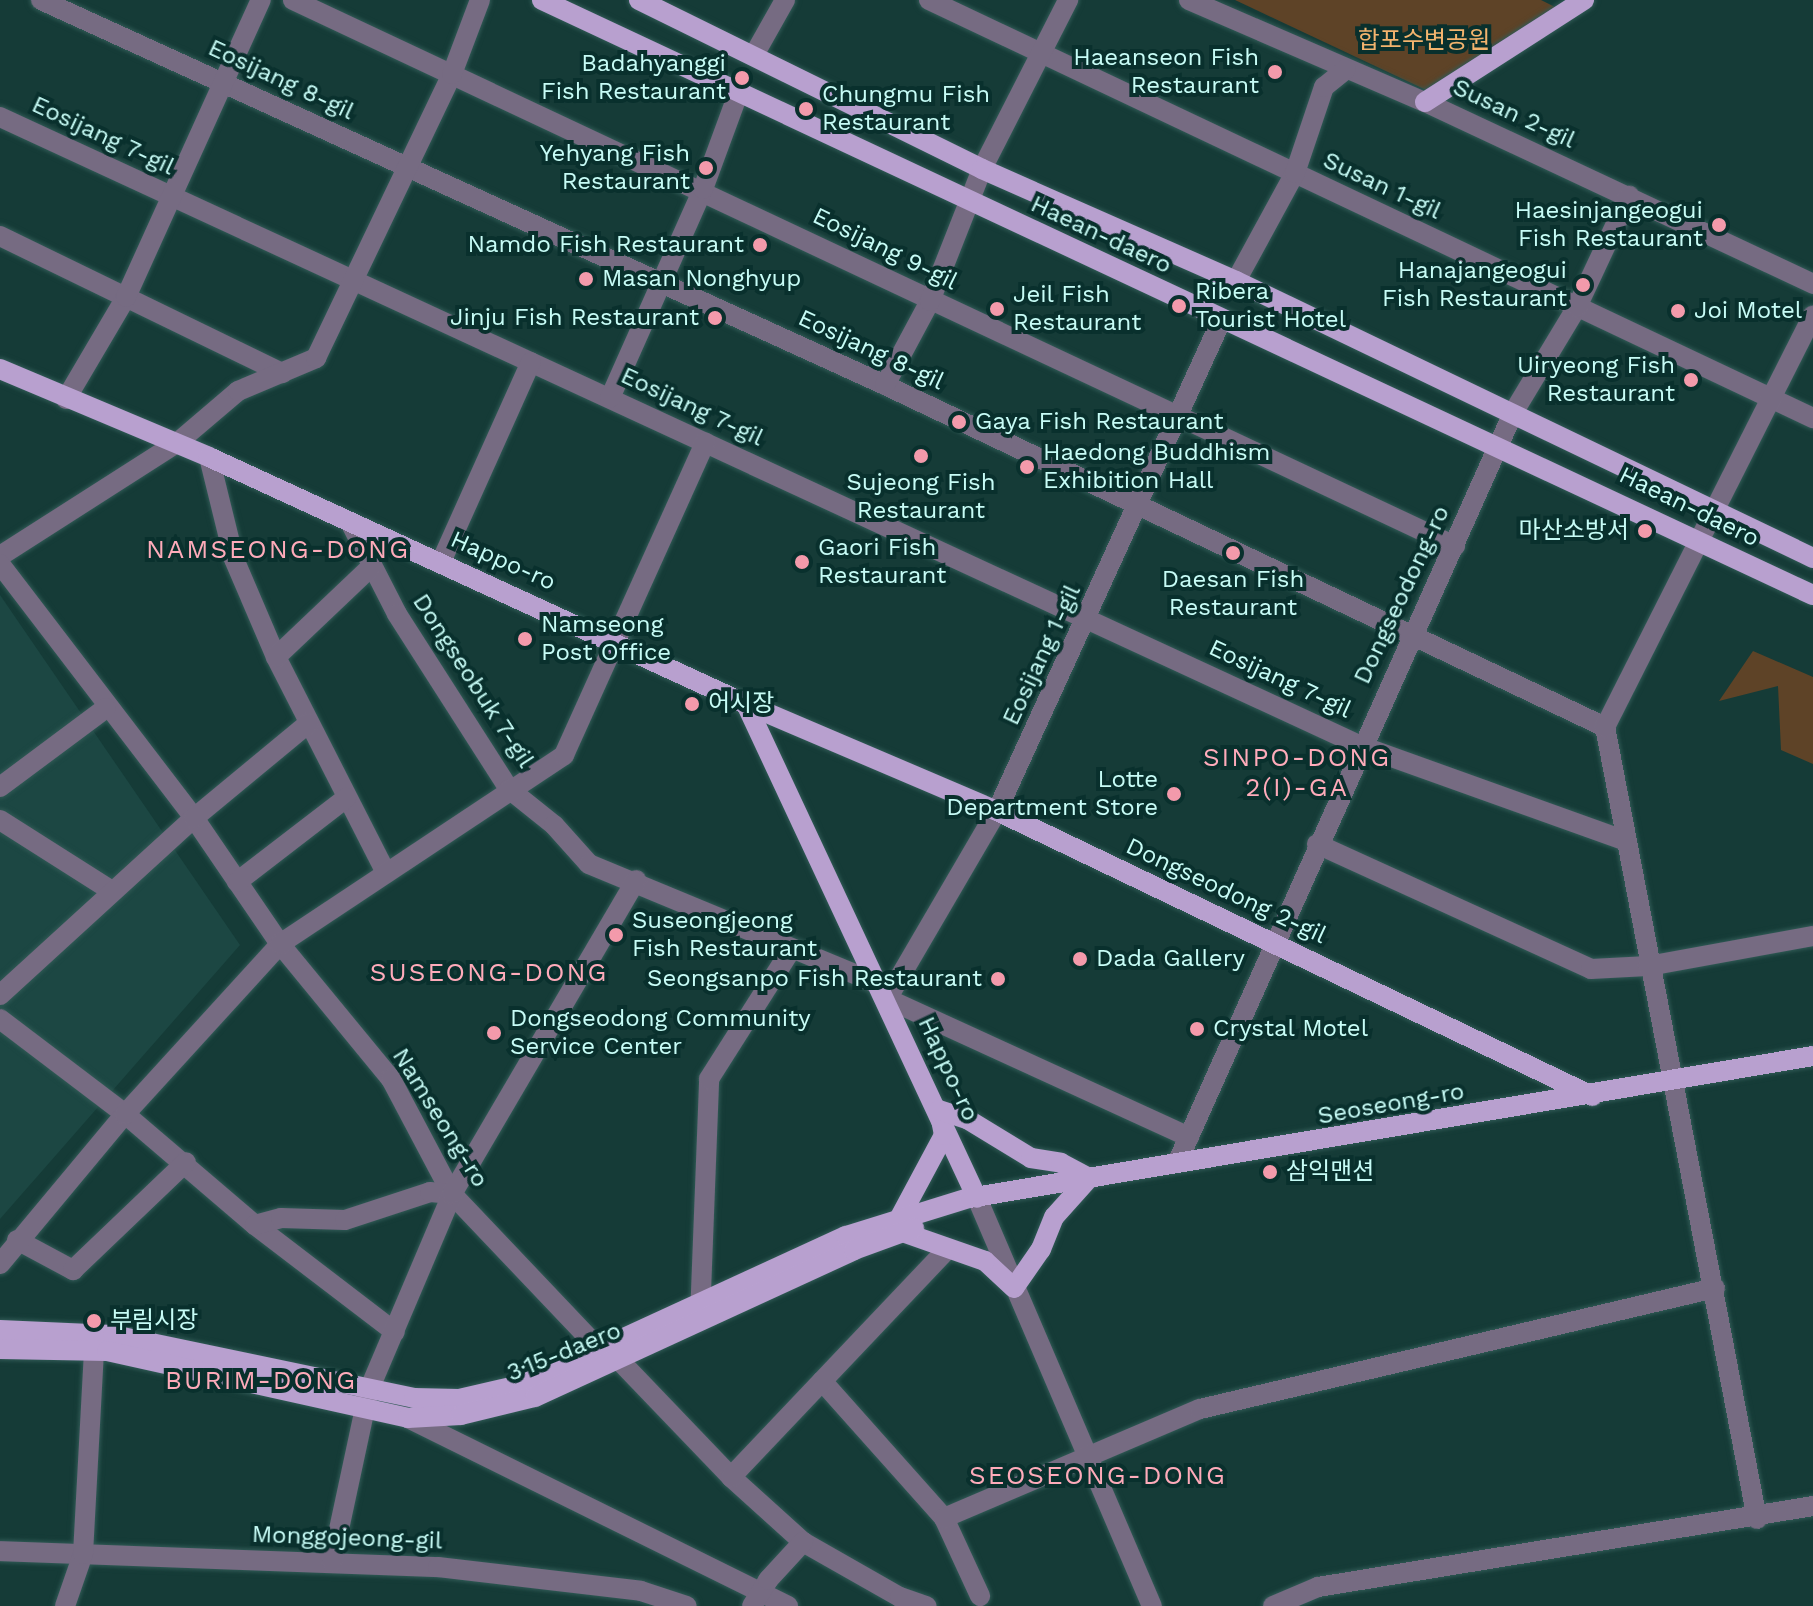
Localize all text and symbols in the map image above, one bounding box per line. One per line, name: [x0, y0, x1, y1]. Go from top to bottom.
park label: 합포수변공원: [1358, 27, 1490, 55]
street label: Eosijang 8-gil: [204, 34, 358, 126]
place label: Haeanseon Fish Restaurant: [1073, 44, 1259, 100]
place label: Badahyanggi Fish Restaurant: [541, 50, 726, 106]
marker: Haeanseon Fish Restaurant: [1266, 63, 1284, 81]
marker: Badahyanggi Fish Restaurant: [733, 69, 751, 87]
street label: Susan 2-gil: [1448, 73, 1580, 155]
place label: Chungmu Fish Restaurant: [822, 81, 990, 137]
street label: Eosijang 7-gil: [27, 90, 179, 182]
marker: Chungmu Fish Restaurant: [797, 100, 815, 118]
place label: Yehyang Fish Restaurant: [540, 140, 690, 196]
street label: Susan 1-gil: [1318, 146, 1446, 226]
marker: Yehyang Fish Restaurant: [697, 159, 715, 177]
street label: Haean-daero: [1026, 190, 1176, 280]
place label: Haesinjangeogui Fish Restaurant: [1514, 197, 1703, 253]
street label: Eosijang 9-gil: [808, 202, 962, 296]
marker: Haesinjangeogui Fish Restaurant: [1710, 216, 1728, 234]
place label: Namdo Fish Restaurant: [467, 231, 744, 259]
marker: Namdo Fish Restaurant: [751, 236, 769, 254]
place label: Hanajangeogui Fish Restaurant: [1382, 257, 1567, 313]
place label: Masan Nonghyup: [602, 265, 801, 293]
marker: Masan Nonghyup: [577, 270, 595, 288]
marker: Hanajangeogui Fish Restaurant: [1574, 276, 1592, 294]
place label: Ribera Tourist Hotel: [1195, 278, 1346, 334]
place label: Jeil Fish Restaurant: [1013, 281, 1141, 337]
marker: Ribera Tourist Hotel: [1170, 297, 1188, 315]
place label: Joi Motel: [1694, 297, 1802, 325]
marker: Jeil Fish Restaurant: [988, 300, 1006, 318]
marker: Joi Motel: [1669, 302, 1687, 320]
place label: Jinju Fish Restaurant: [450, 304, 699, 332]
street label: Eosijang 8-gil: [794, 304, 948, 396]
marker: Jinju Fish Restaurant: [706, 309, 724, 327]
place label: Uiryeong Fish Restaurant: [1517, 352, 1675, 408]
street label: Eosijang 7-gil: [616, 361, 768, 453]
marker: Uiryeong Fish Restaurant: [1682, 371, 1700, 389]
place label: Gaya Fish Restaurant: [975, 408, 1224, 436]
marker: Gaya Fish Restaurant: [950, 413, 968, 431]
place label: Haedong Buddhism Exhibition Hall: [1043, 439, 1270, 495]
marker: Sujeong Fish Restaurant: [912, 447, 930, 465]
marker: Haedong Buddhism Exhibition Hall: [1018, 458, 1036, 476]
street label: Haean-daero: [1614, 461, 1764, 553]
place label: Sujeong Fish Restaurant: [846, 469, 996, 525]
street label: Dongseodong-ro: [1348, 501, 1456, 689]
place label: 마산소방서: [1519, 517, 1629, 545]
marker: 마산소방서: [1636, 522, 1654, 540]
street label: Happo-ro: [446, 525, 560, 597]
district label: NAMSEONG-DONG: [146, 534, 410, 566]
place label: Gaori Fish Restaurant: [818, 534, 946, 590]
marker: Daesan Fish Restaurant: [1224, 544, 1242, 562]
marker: Gaori Fish Restaurant: [793, 553, 811, 571]
place label: Daesan Fish Restaurant: [1162, 566, 1304, 622]
street label: Eosijang 1-gil: [997, 580, 1087, 730]
street label: Dongseobuk 7-gil: [406, 588, 540, 774]
place label: Namseong Post Office: [541, 611, 671, 667]
marker: Namseong Post Office: [516, 630, 534, 648]
street label: Eosijang 7-gil: [1204, 633, 1356, 725]
place label: 어시장: [708, 690, 774, 718]
marker: 어시장: [683, 695, 701, 713]
district label: SINPO-DONG 2(I)-GA: [1203, 742, 1391, 804]
place label: Lotte Department Store: [946, 766, 1158, 822]
marker: Lotte Department Store: [1165, 785, 1183, 803]
street label: Dongseodong 2-gil: [1121, 832, 1331, 950]
place label: Suseongjeong Fish Restaurant: [632, 907, 817, 963]
marker: Suseongjeong Fish Restaurant: [607, 926, 625, 944]
place label: Dada Gallery: [1096, 945, 1245, 973]
marker: Dada Gallery: [1071, 950, 1089, 968]
district label: SUSEONG-DONG: [370, 957, 608, 989]
place label: Seongsanpo Fish Restaurant: [647, 965, 982, 993]
marker: Seongsanpo Fish Restaurant: [989, 970, 1007, 988]
place label: Dongseodong Community Service Center: [510, 1005, 811, 1061]
street label: Happo-ro: [911, 1012, 985, 1126]
place label: Crystal Motel: [1213, 1015, 1369, 1043]
marker: Crystal Motel: [1188, 1020, 1206, 1038]
marker: Dongseodong Community Service Center: [485, 1024, 503, 1042]
street label: Namseong-ro: [386, 1043, 494, 1193]
street label: Seoseong-ro: [1316, 1077, 1466, 1131]
place label: 삼익맨션: [1286, 1158, 1374, 1186]
marker: 삼익맨션: [1261, 1163, 1279, 1181]
place label: 부림시장: [110, 1307, 198, 1335]
marker: 부림시장: [85, 1312, 103, 1330]
street label: 3·15-daero: [503, 1316, 625, 1388]
district label: BURIM-DONG: [165, 1365, 357, 1397]
district label: SEOSEONG-DONG: [969, 1460, 1227, 1492]
street label: Monggojeong-gil: [251, 1520, 443, 1556]

